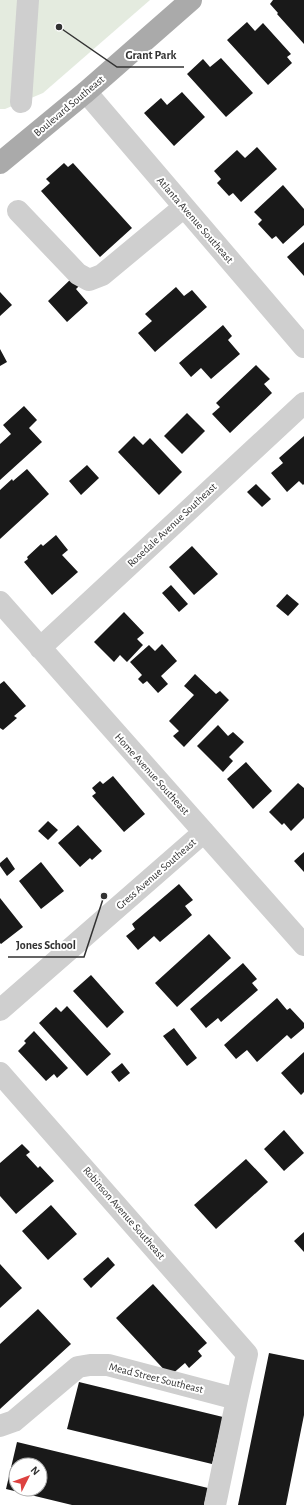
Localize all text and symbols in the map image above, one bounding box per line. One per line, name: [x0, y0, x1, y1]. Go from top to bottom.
callout: Grant Park: [117, 43, 184, 67]
text: Grant Park: [126, 49, 177, 61]
street label: Boulevard Southeast: [32, 73, 107, 139]
street label: Atlanta Avenue Southeast: [155, 175, 236, 266]
street label: Rosedale Avenue Southeast: [125, 481, 219, 569]
street label: Home Avenue Southeast: [113, 731, 192, 817]
street label: Gress Avenue Southeast: [114, 836, 198, 912]
callout: Jones School: [8, 933, 84, 957]
text: Jones School: [16, 939, 76, 951]
street label: Robinson Avenue Southeast: [81, 1165, 167, 1262]
street label: Mead Street Southeast: [108, 1361, 205, 1395]
north arrow: [8, 1457, 48, 1497]
text: N: [28, 1464, 42, 1477]

